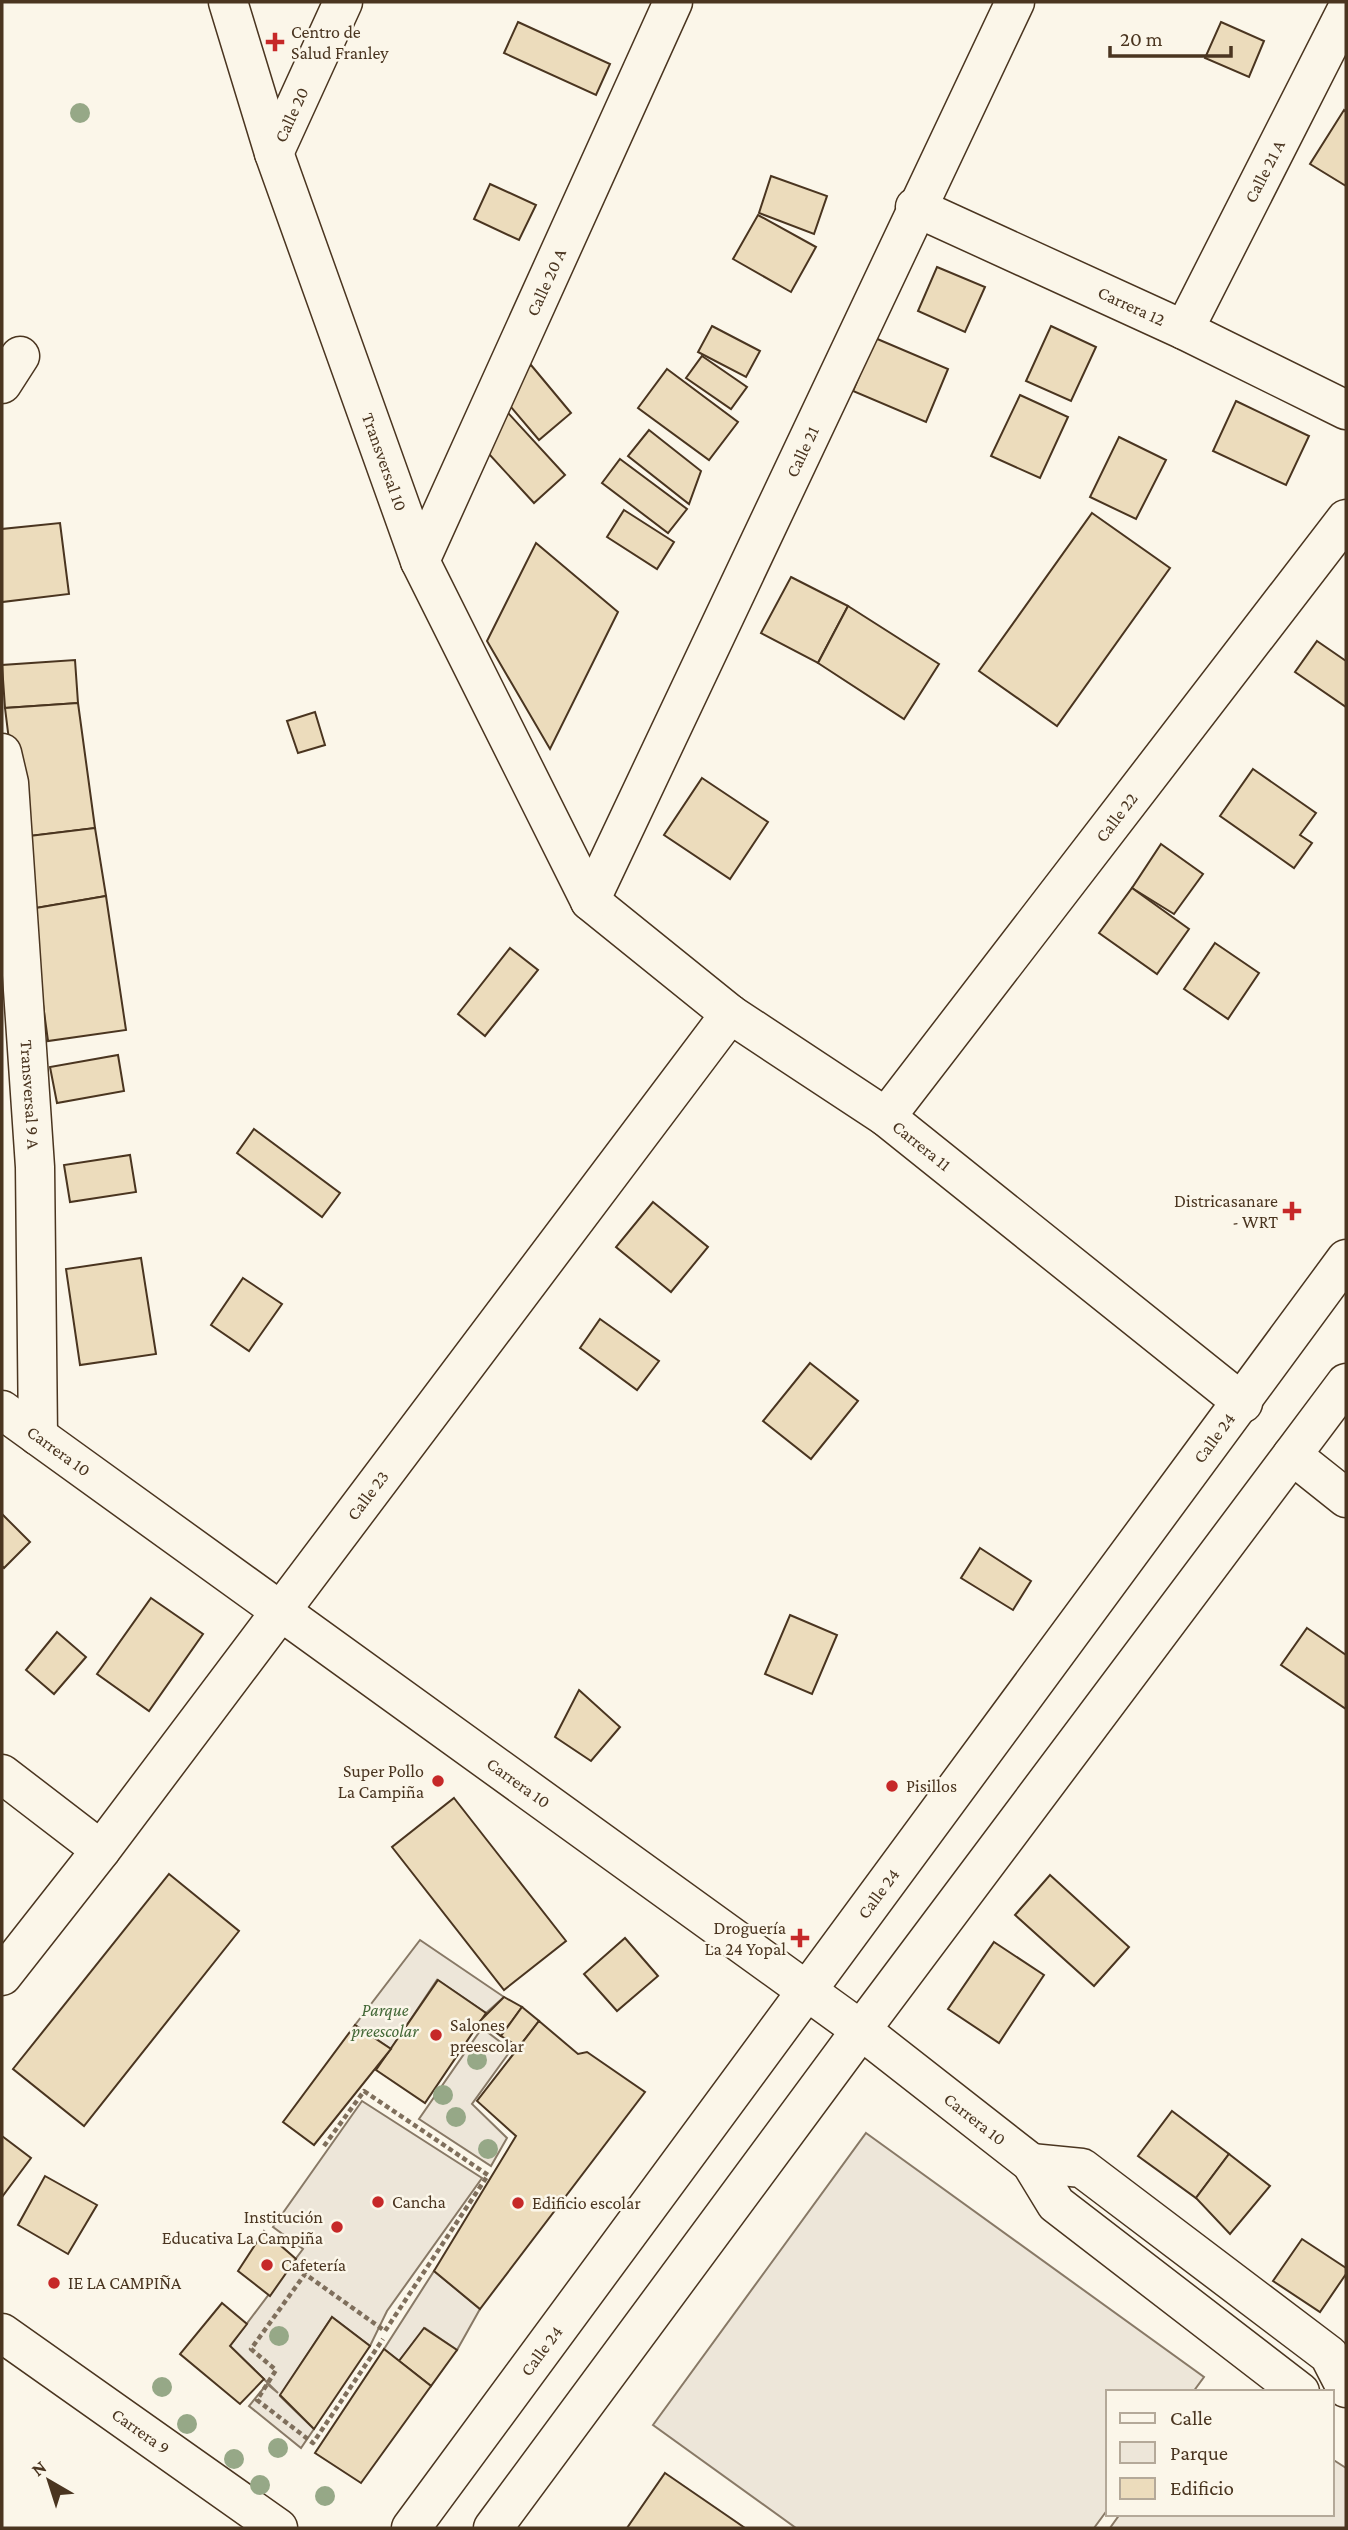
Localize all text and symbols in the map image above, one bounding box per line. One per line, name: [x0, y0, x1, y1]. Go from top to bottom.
scale bar: [1110, 14, 1231, 58]
place label: Centro de Salud Franley: [291, 22, 389, 63]
text: 20 m: [1120, 27, 1163, 51]
marker: Centro de Salud Franley: [265, 32, 285, 52]
street label: Calle 20: [270, 84, 313, 146]
street label: Calle 21 A: [1240, 136, 1289, 206]
street label: Calle 20 A: [522, 245, 570, 319]
street label: Carrera 12: [1095, 282, 1168, 330]
street label: Transversal 10: [358, 410, 411, 514]
street label: Calle 21: [782, 423, 823, 480]
street label: Calle 22: [1091, 789, 1142, 846]
street label: Transversal 9 A: [16, 1039, 44, 1151]
street label: Carrera 11: [889, 1116, 955, 1175]
place label: Districasanare - WRT: [1174, 1191, 1278, 1232]
marker: Districasanare - WRT: [1284, 1203, 1300, 1219]
street label: Calle 24: [1189, 1409, 1239, 1467]
street label: Carrera 10: [23, 1421, 94, 1480]
street label: Calle 23: [343, 1467, 393, 1524]
street label: Carrera 10: [483, 1753, 554, 1812]
place label: Super Pollo La Campiña: [338, 1761, 424, 1802]
marker: Super Pollo La Campiña: [430, 1773, 446, 1789]
place label: Pisillos: [906, 1776, 957, 1796]
marker: Pisillos: [884, 1778, 900, 1794]
street label: Calle 24: [853, 1865, 904, 1923]
place label: Droguería La 24 Yopal: [704, 1918, 786, 1959]
marker: Droguería La 24 Yopal: [792, 1930, 808, 1946]
park label: Parque preescolar: [350, 2000, 419, 2041]
place label: Salones preescolar: [450, 2015, 525, 2056]
marker: Salones preescolar: [428, 2027, 444, 2043]
street label: Carrera 10: [940, 2089, 1010, 2150]
place label: Cancha: [392, 2192, 446, 2212]
place label: Edificio escolar: [532, 2193, 641, 2213]
marker: Cancha: [370, 2194, 386, 2210]
marker: Edificio escolar: [510, 2195, 526, 2211]
place label: Institución Educativa La Campiña: [162, 2207, 323, 2248]
marker: Institución Educativa La Campiña: [329, 2219, 345, 2235]
place label: Cafetería: [281, 2255, 346, 2275]
marker: Cafetería: [259, 2257, 275, 2273]
place label: IE LA CAMPIÑA: [68, 2273, 182, 2293]
marker: IE LA CAMPIÑA: [46, 2275, 62, 2291]
street label: Calle 24: [516, 2322, 567, 2380]
legend: [1106, 2390, 1334, 2516]
street label: Carrera 9: [108, 2404, 174, 2458]
text: Calle: [1170, 2406, 1212, 2430]
text: Parque: [1170, 2441, 1228, 2465]
north arrow: [14, 2446, 84, 2516]
text: N: [27, 2456, 50, 2480]
text: Edificio: [1170, 2476, 1234, 2500]

